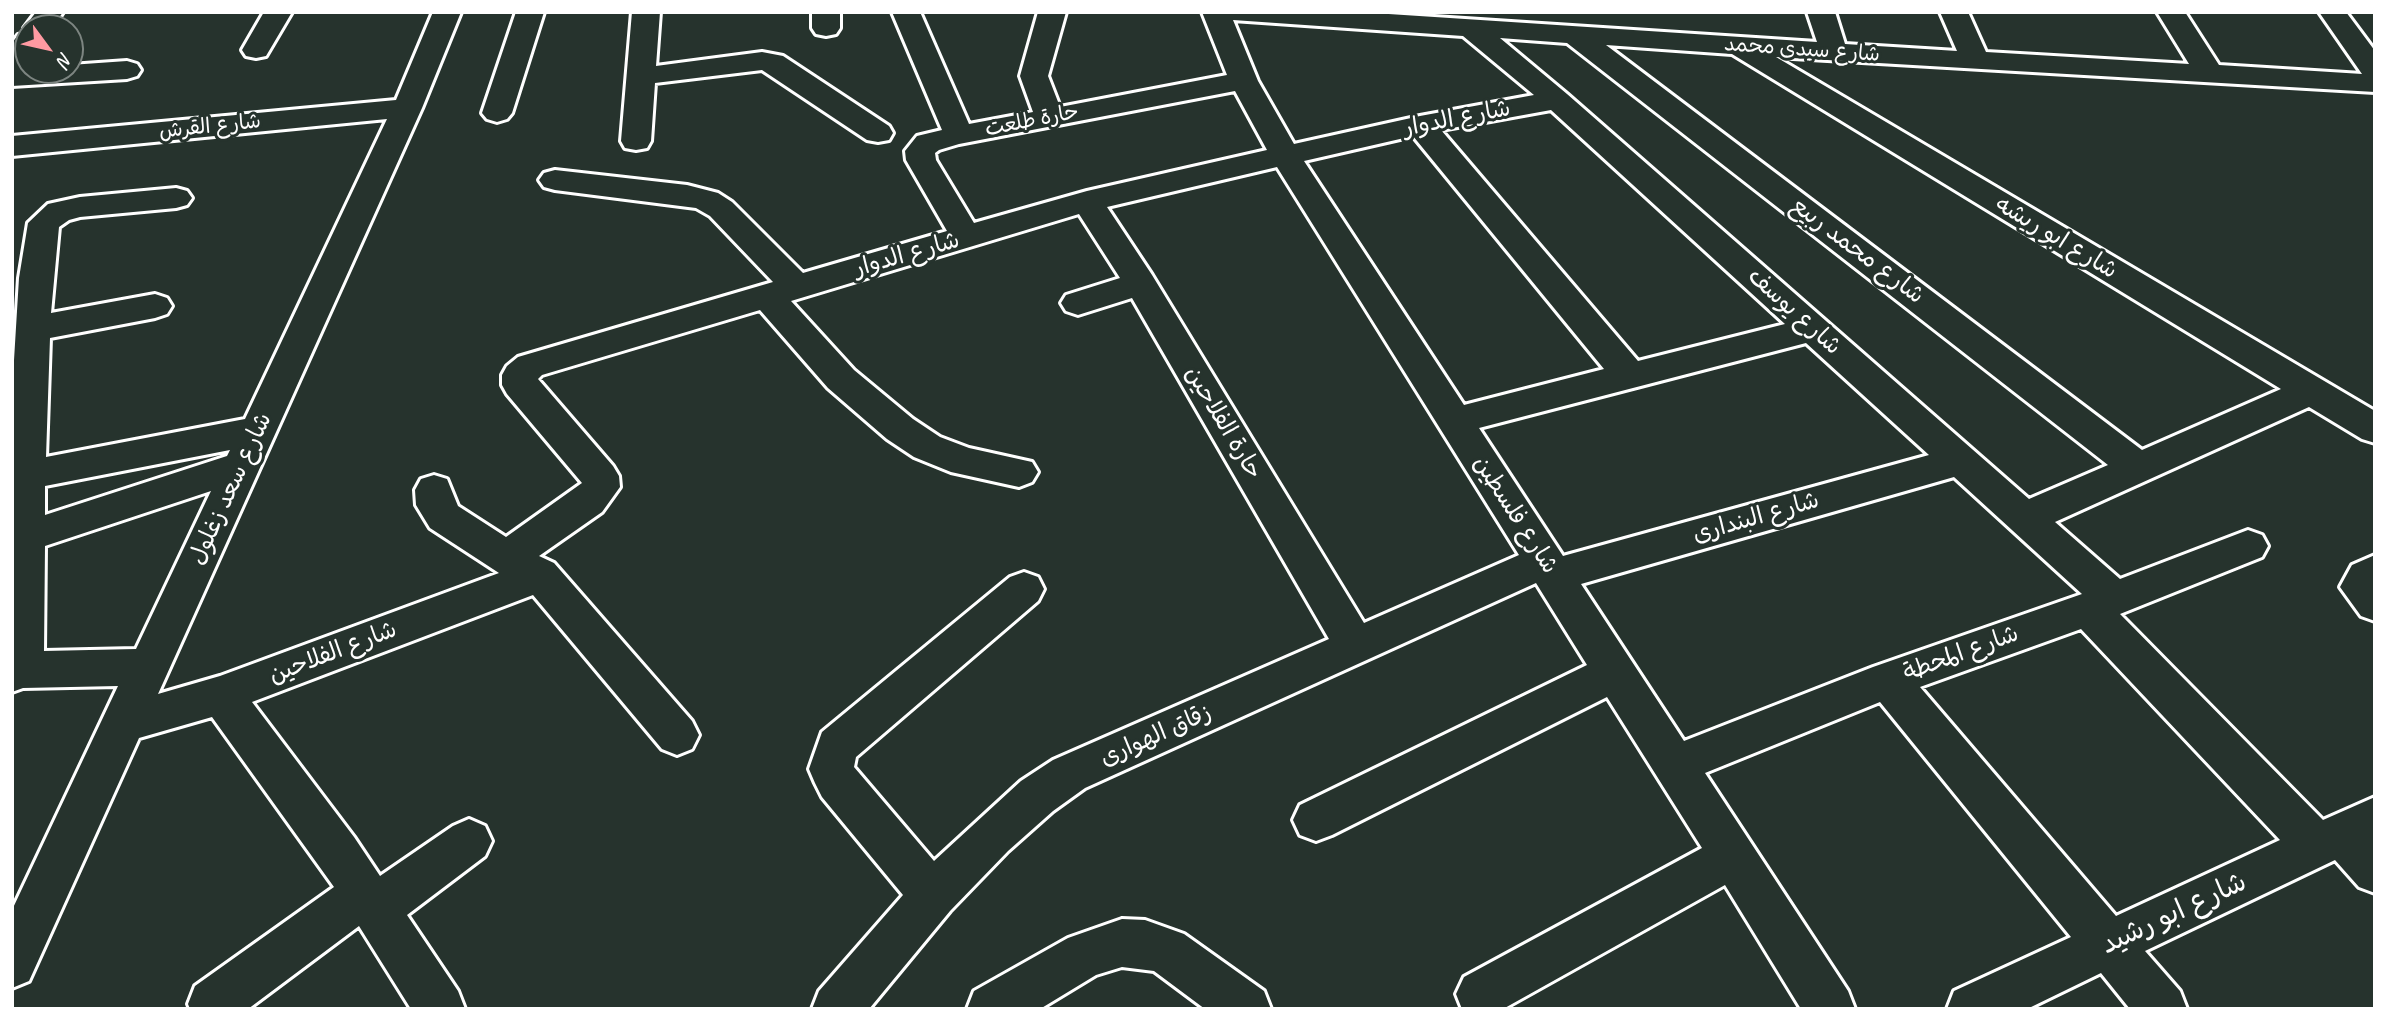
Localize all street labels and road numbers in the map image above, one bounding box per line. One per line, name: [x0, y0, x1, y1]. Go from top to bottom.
street label: شارع سيدى محمد: [1723, 32, 1881, 68]
street label: شارع الدوار: [1401, 95, 1513, 143]
street label: حارة طلعت: [983, 100, 1081, 142]
street label: شارع القرش: [158, 109, 262, 145]
street label: شارع ابو ريشه: [1990, 190, 2122, 286]
street label: شارع محمد ربيع: [1785, 191, 1929, 311]
street label: شارع الدوار: [851, 226, 963, 284]
street label: شارع يوسف: [1741, 262, 1847, 362]
street label: حارة الفلاحين: [1178, 361, 1268, 485]
street label: شارع سعد زغلول: [183, 408, 279, 570]
street label: شارع فلسطين: [1466, 451, 1564, 579]
street label: شارع البندارى: [1689, 486, 1823, 550]
street label: شارع الفلاحين: [265, 615, 401, 691]
street label: شارع المحطة: [1899, 620, 2023, 688]
street label: زقاق الهوارى: [1096, 699, 1216, 773]
street label: شارع ابو رشيد: [2096, 866, 2252, 962]

